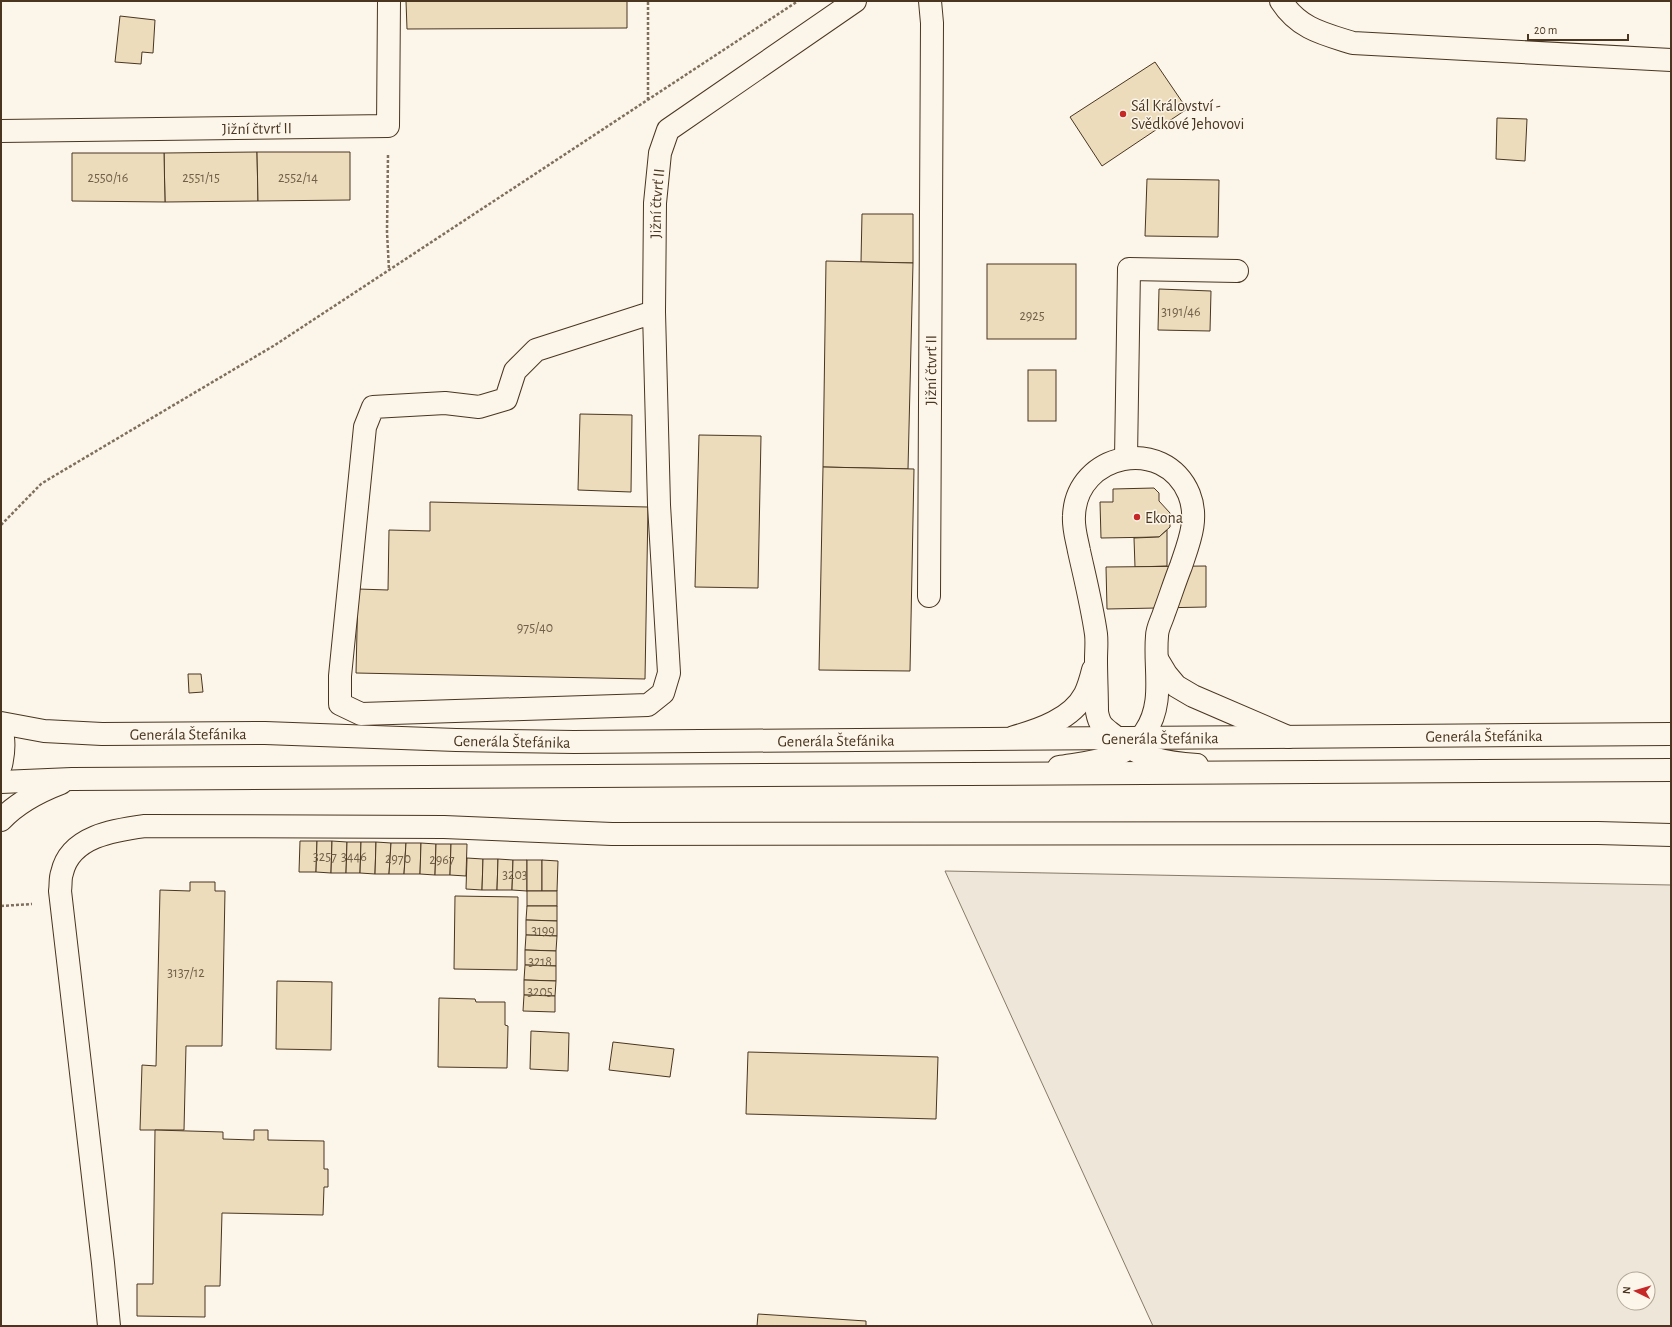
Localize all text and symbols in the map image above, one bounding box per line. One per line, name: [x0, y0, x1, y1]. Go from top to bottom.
scale bar: [1528, 16, 1628, 42]
text: 20 m: [1534, 24, 1557, 36]
place label: Sál Království - Svědkové Jehovovi: [1131, 98, 1244, 132]
marker: Sál Království - Svědkové Jehovovi: [1118, 109, 1128, 119]
street label: Jižní čtvrť II: [222, 120, 292, 137]
street label: Jižní čtvrť II: [648, 168, 667, 238]
house number: 2550/16: [88, 171, 128, 185]
house number: 2551/15: [182, 171, 220, 185]
house number: 2552/14: [278, 171, 318, 185]
house number: 3191/46: [1161, 305, 1201, 319]
house number: 2925: [1019, 309, 1045, 323]
street label: Jižní čtvrť II: [923, 335, 939, 405]
place label: Ekona: [1145, 510, 1183, 526]
marker: Ekona: [1132, 512, 1142, 522]
house number: 975/40: [517, 621, 553, 635]
street label: Generála Štefánika: [130, 724, 247, 743]
street label: Generála Štefánika: [1425, 726, 1543, 745]
street label: Generála Štefánika: [1101, 729, 1219, 747]
street label: Generála Štefánika: [777, 731, 895, 750]
street label: Generála Štefánika: [453, 732, 571, 751]
house number: 3257: [313, 850, 337, 864]
house number: 3446: [341, 850, 367, 864]
house number: 2970: [385, 852, 411, 866]
house number: 2967: [429, 853, 455, 867]
house number: 3203: [502, 868, 528, 882]
house number: 3199: [531, 924, 555, 938]
house number: 3218: [528, 955, 552, 969]
house number: 3137/12: [167, 966, 205, 980]
house number: 3205: [527, 985, 553, 999]
north arrow: [1616, 1271, 1656, 1311]
text: N: [1621, 1286, 1632, 1294]

